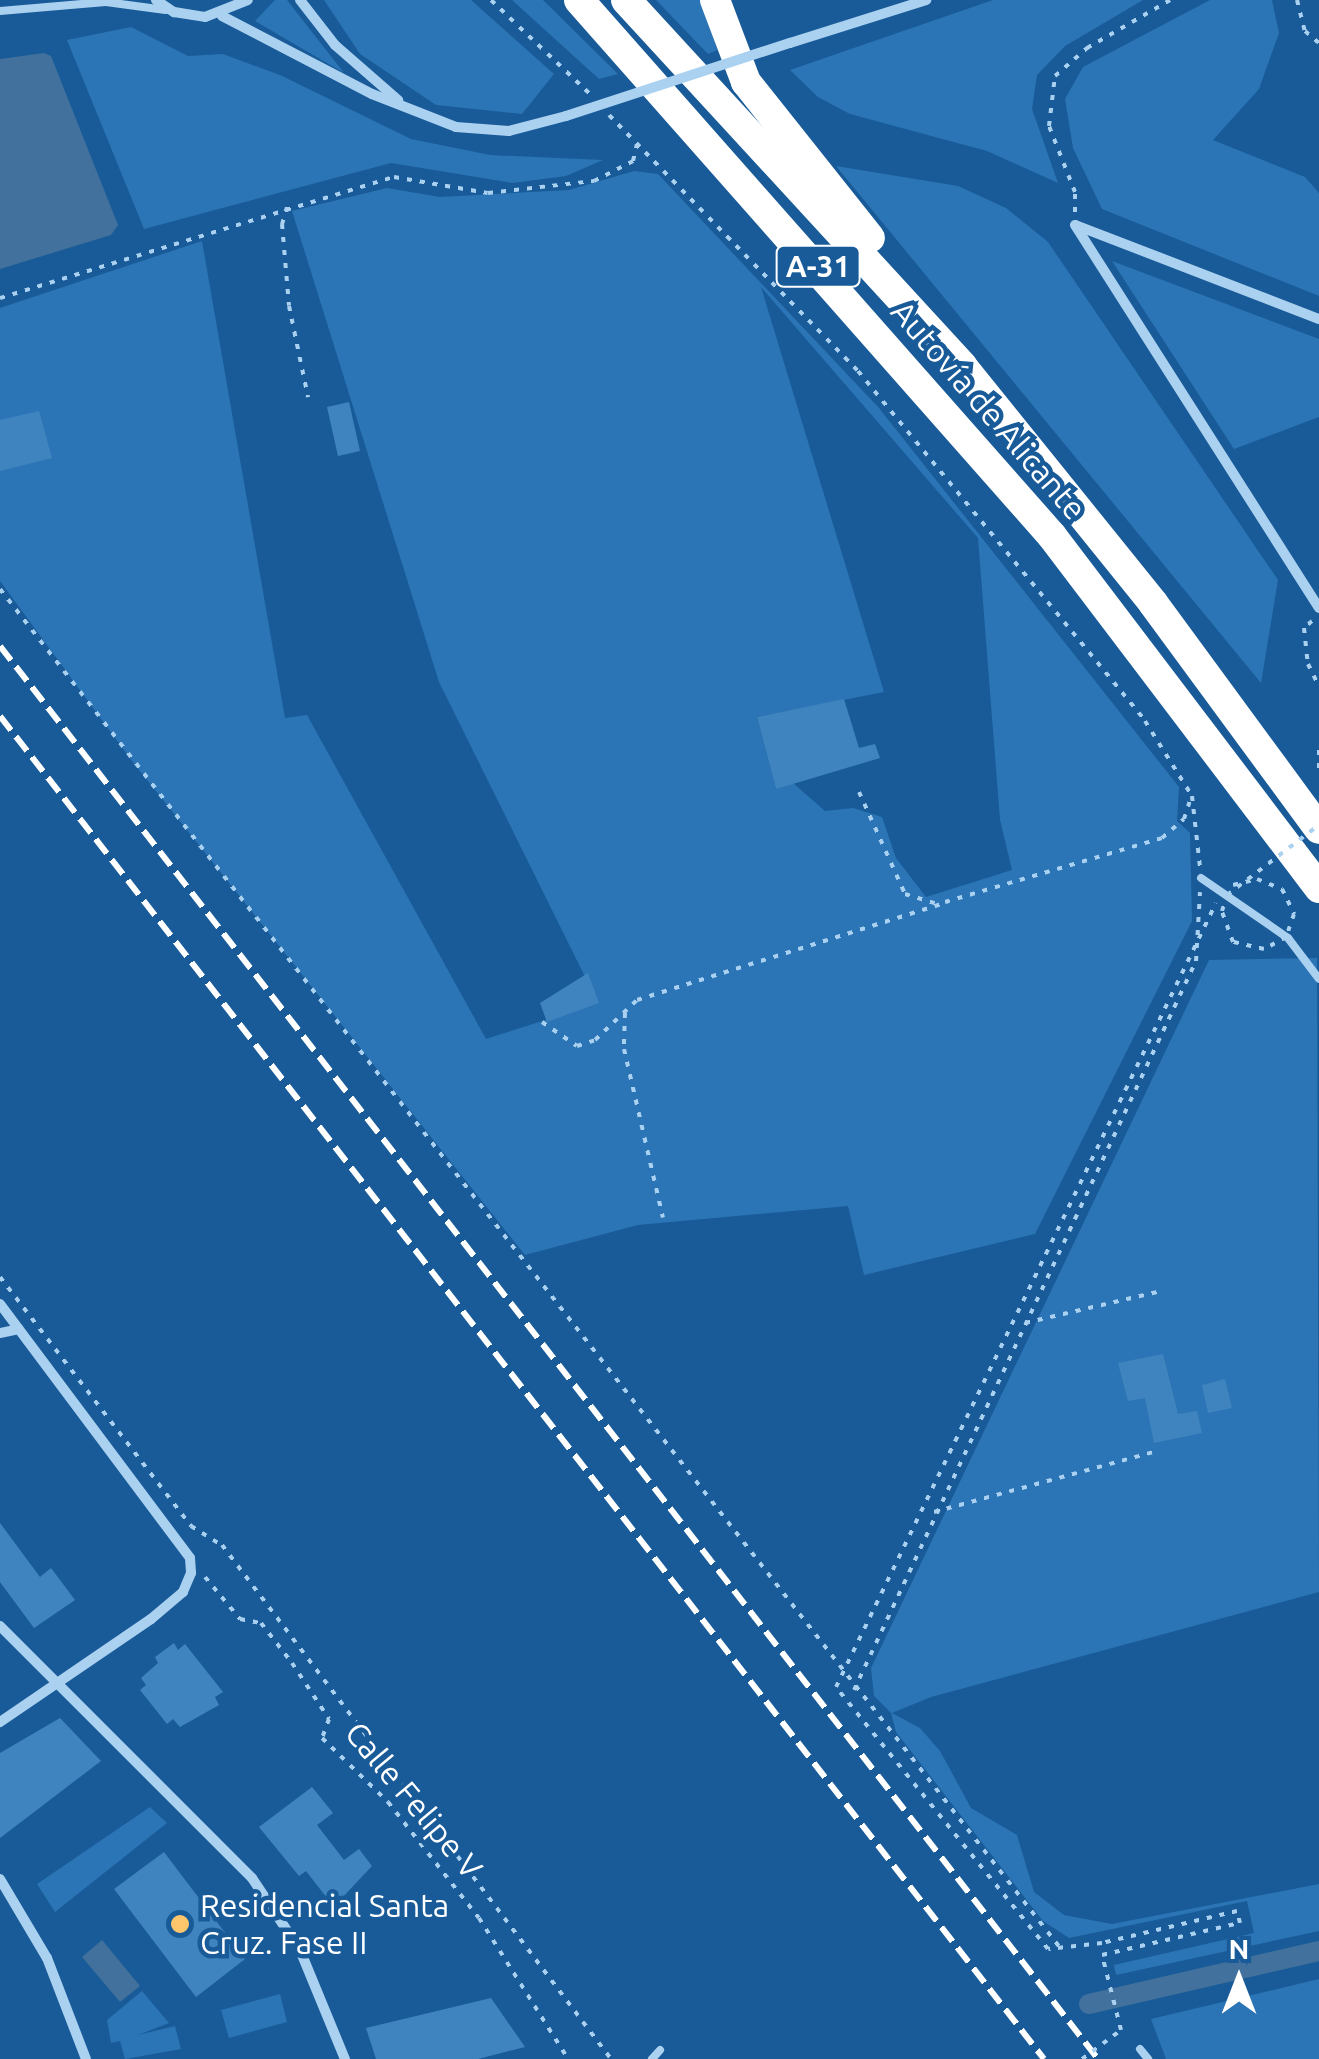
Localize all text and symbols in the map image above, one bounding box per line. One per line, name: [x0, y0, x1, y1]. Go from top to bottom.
road number: A-31: [776, 241, 860, 291]
street label: Autovía de Alicante: [883, 293, 1095, 527]
street label: Calle Felipe V: [337, 1714, 491, 1886]
place label: Residencial Santa Cruz. Fase II: [200, 1887, 449, 1962]
marker: Residencial Santa Cruz. Fase II: [169, 1913, 191, 1935]
north arrow: [1189, 1929, 1289, 2029]
text: N: [1229, 1933, 1249, 1964]

